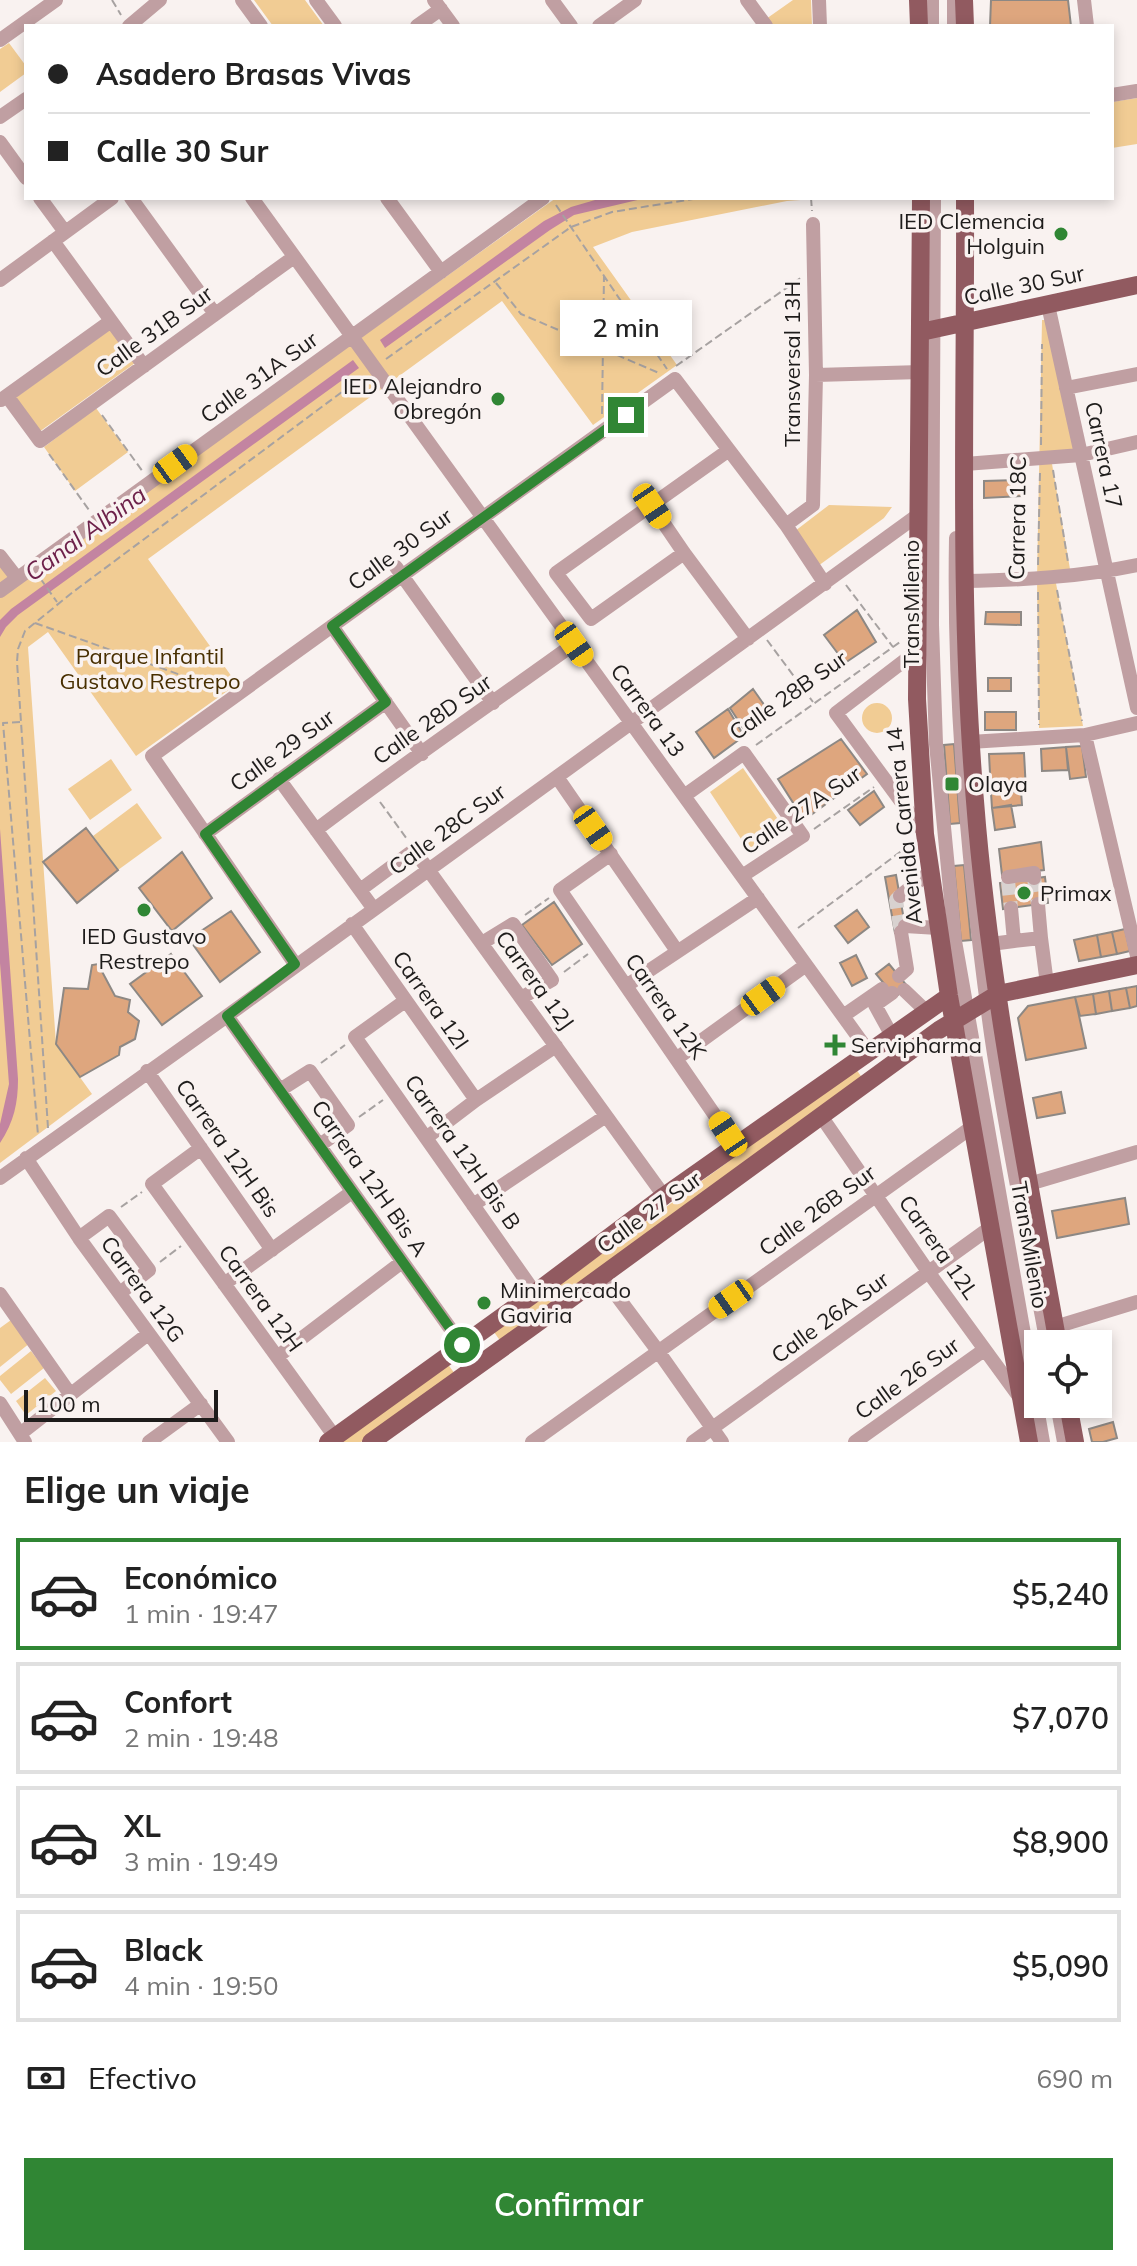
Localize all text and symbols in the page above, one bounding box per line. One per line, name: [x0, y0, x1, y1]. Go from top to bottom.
text: Asadero Brasas Vivas: [96, 55, 411, 93]
text: Calle 30 Sur: [96, 132, 268, 170]
place label: IED Clemencia Holguin: [898, 207, 1045, 260]
marker: IED Clemencia Holguin: [1052, 225, 1070, 243]
street label: Calle 30 Sur: [961, 259, 1087, 311]
street label: Calle 31B Sur: [90, 279, 218, 383]
street label: Transversal 13H: [778, 281, 806, 447]
callout: 2 min: [560, 299, 692, 355]
text: 2 min: [592, 311, 660, 344]
street label: Calle 31A Sur: [195, 325, 323, 429]
place label: IED Alejandro Obregón: [343, 372, 482, 425]
marker: IED Alejandro Obregón: [489, 390, 507, 408]
route end: [608, 397, 644, 433]
street label: Carrera 17: [1079, 399, 1129, 511]
car: [149, 440, 201, 488]
street label: Carrera 18C: [1002, 456, 1032, 580]
water label: Canal Albina: [18, 479, 152, 587]
car: [629, 479, 675, 533]
street label: Calle 30 Sur: [342, 502, 458, 596]
street label: TransMilenio: [897, 540, 925, 668]
car: [550, 617, 598, 671]
park label: Parque Infantil Gustavo Restrepo: [59, 642, 241, 695]
street label: Calle 28B Sur: [724, 644, 852, 746]
street label: Carrera 13: [605, 658, 691, 762]
street label: Calle 28D Sur: [367, 668, 497, 770]
street label: Calle 29 Sur: [224, 703, 340, 797]
street label: Avenida Carrera 14: [880, 726, 928, 926]
street label: Calle 27A Sur: [736, 760, 866, 860]
place label: Olaya: [968, 770, 1028, 798]
marker: Olaya: [943, 775, 961, 793]
street label: Calle 28C Sur: [383, 777, 511, 881]
car: [569, 801, 617, 855]
place label: Primax: [1040, 879, 1112, 907]
marker: Primax: [1015, 884, 1033, 902]
marker: IED Gustavo Restrepo: [135, 901, 153, 919]
place label: IED Gustavo Restrepo: [81, 922, 207, 975]
street label: Carrera 12J: [490, 925, 580, 1035]
street label: Carrera 12I: [387, 945, 475, 1055]
street label: Carrera 12K: [619, 948, 713, 1065]
car: [737, 972, 789, 1020]
place label: Servipharma: [851, 1031, 982, 1059]
marker: Servipharma: [826, 1036, 844, 1054]
street label: Carrera 12H Bis B: [399, 1069, 527, 1235]
street label: Carrera 12H Bis: [170, 1073, 286, 1223]
street label: Carrera 12H Bis A: [306, 1094, 434, 1262]
car: [705, 1107, 751, 1161]
street label: Calle 26B Sur: [753, 1158, 881, 1262]
street label: Calle 27 Sur: [591, 1165, 707, 1259]
street label: TransMilenio: [1005, 1179, 1055, 1311]
street label: Carrera 12L: [893, 1189, 985, 1305]
street label: Carrera 12G: [95, 1230, 191, 1348]
street label: Carrera 12H: [213, 1239, 309, 1357]
street label: Calle 26A Sur: [766, 1265, 894, 1369]
car: [704, 1275, 758, 1323]
place label: Minimercado Gaviria: [500, 1276, 631, 1329]
marker: Minimercado Gaviria: [475, 1294, 493, 1312]
route start: [444, 1327, 480, 1363]
map controls: [1024, 1330, 1112, 1418]
button: locate: [1024, 1330, 1112, 1418]
street label: Calle 26 Sur: [849, 1331, 965, 1425]
scale bar: [24, 1386, 218, 1422]
text: 100 m: [36, 1390, 101, 1418]
text: Elige un viaje: [24, 1467, 250, 1512]
icon: car: [28, 1558, 100, 1630]
text: Económico: [124, 1559, 278, 1597]
text: $5,240: [1012, 1575, 1109, 1613]
text: 1 min · 19:47: [124, 1597, 279, 1630]
icon: car: [28, 1682, 100, 1754]
text: Confort: [124, 1683, 232, 1721]
text: $7,070: [1012, 1699, 1109, 1737]
text: 2 min · 19:48: [124, 1721, 279, 1754]
icon: car: [28, 1806, 100, 1878]
text: XL: [124, 1807, 161, 1845]
text: $8,900: [1012, 1823, 1109, 1861]
text: 3 min · 19:49: [124, 1845, 279, 1878]
icon: car: [28, 1930, 100, 2002]
text: Black: [124, 1931, 203, 1969]
text: $5,090: [1012, 1947, 1109, 1985]
text: 4 min · 19:50: [124, 1969, 279, 2002]
icon: cash: [24, 2056, 68, 2100]
text: Efectivo: [88, 2059, 197, 2097]
text: 690 m: [1037, 2062, 1113, 2095]
button: Confirmar: [24, 2158, 1113, 2250]

